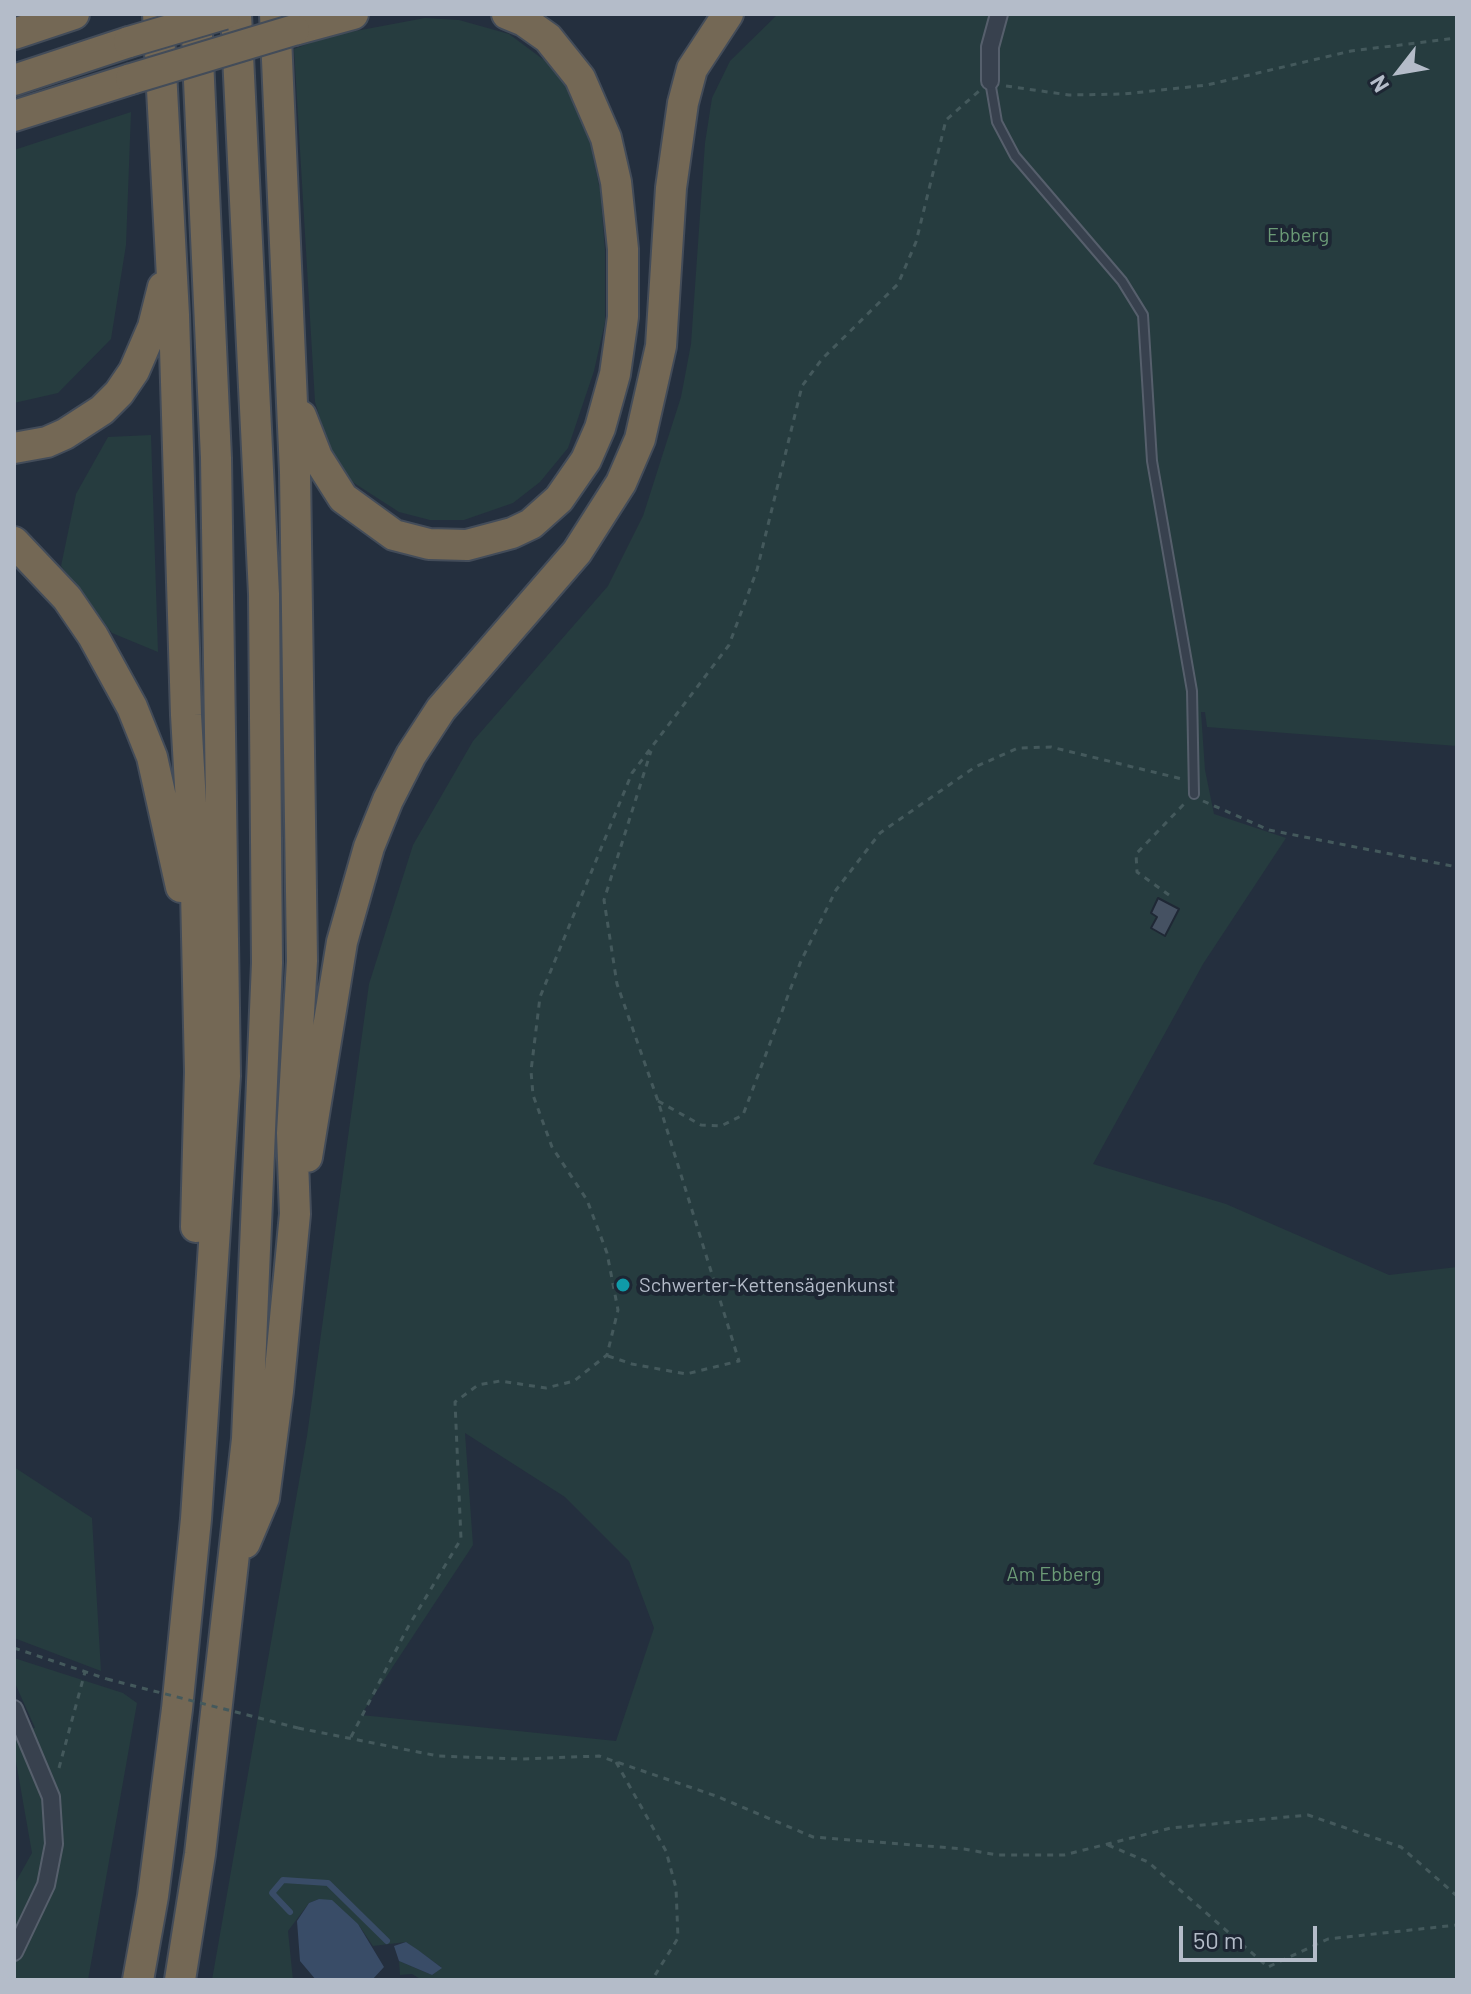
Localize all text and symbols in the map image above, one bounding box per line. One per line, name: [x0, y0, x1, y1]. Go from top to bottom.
north arrow: [1359, 32, 1439, 112]
text: N: [1364, 71, 1393, 97]
park label: Ebberg: [1267, 223, 1329, 247]
place label: Schwerter-Kettensägenkunst: [639, 1273, 895, 1297]
marker: Schwerter-Kettensägenkunst: [614, 1276, 632, 1294]
park label: Am Ebberg: [1007, 1562, 1101, 1586]
scale bar: [1183, 1910, 1321, 1960]
text: 50 m: [1193, 1925, 1244, 1954]

